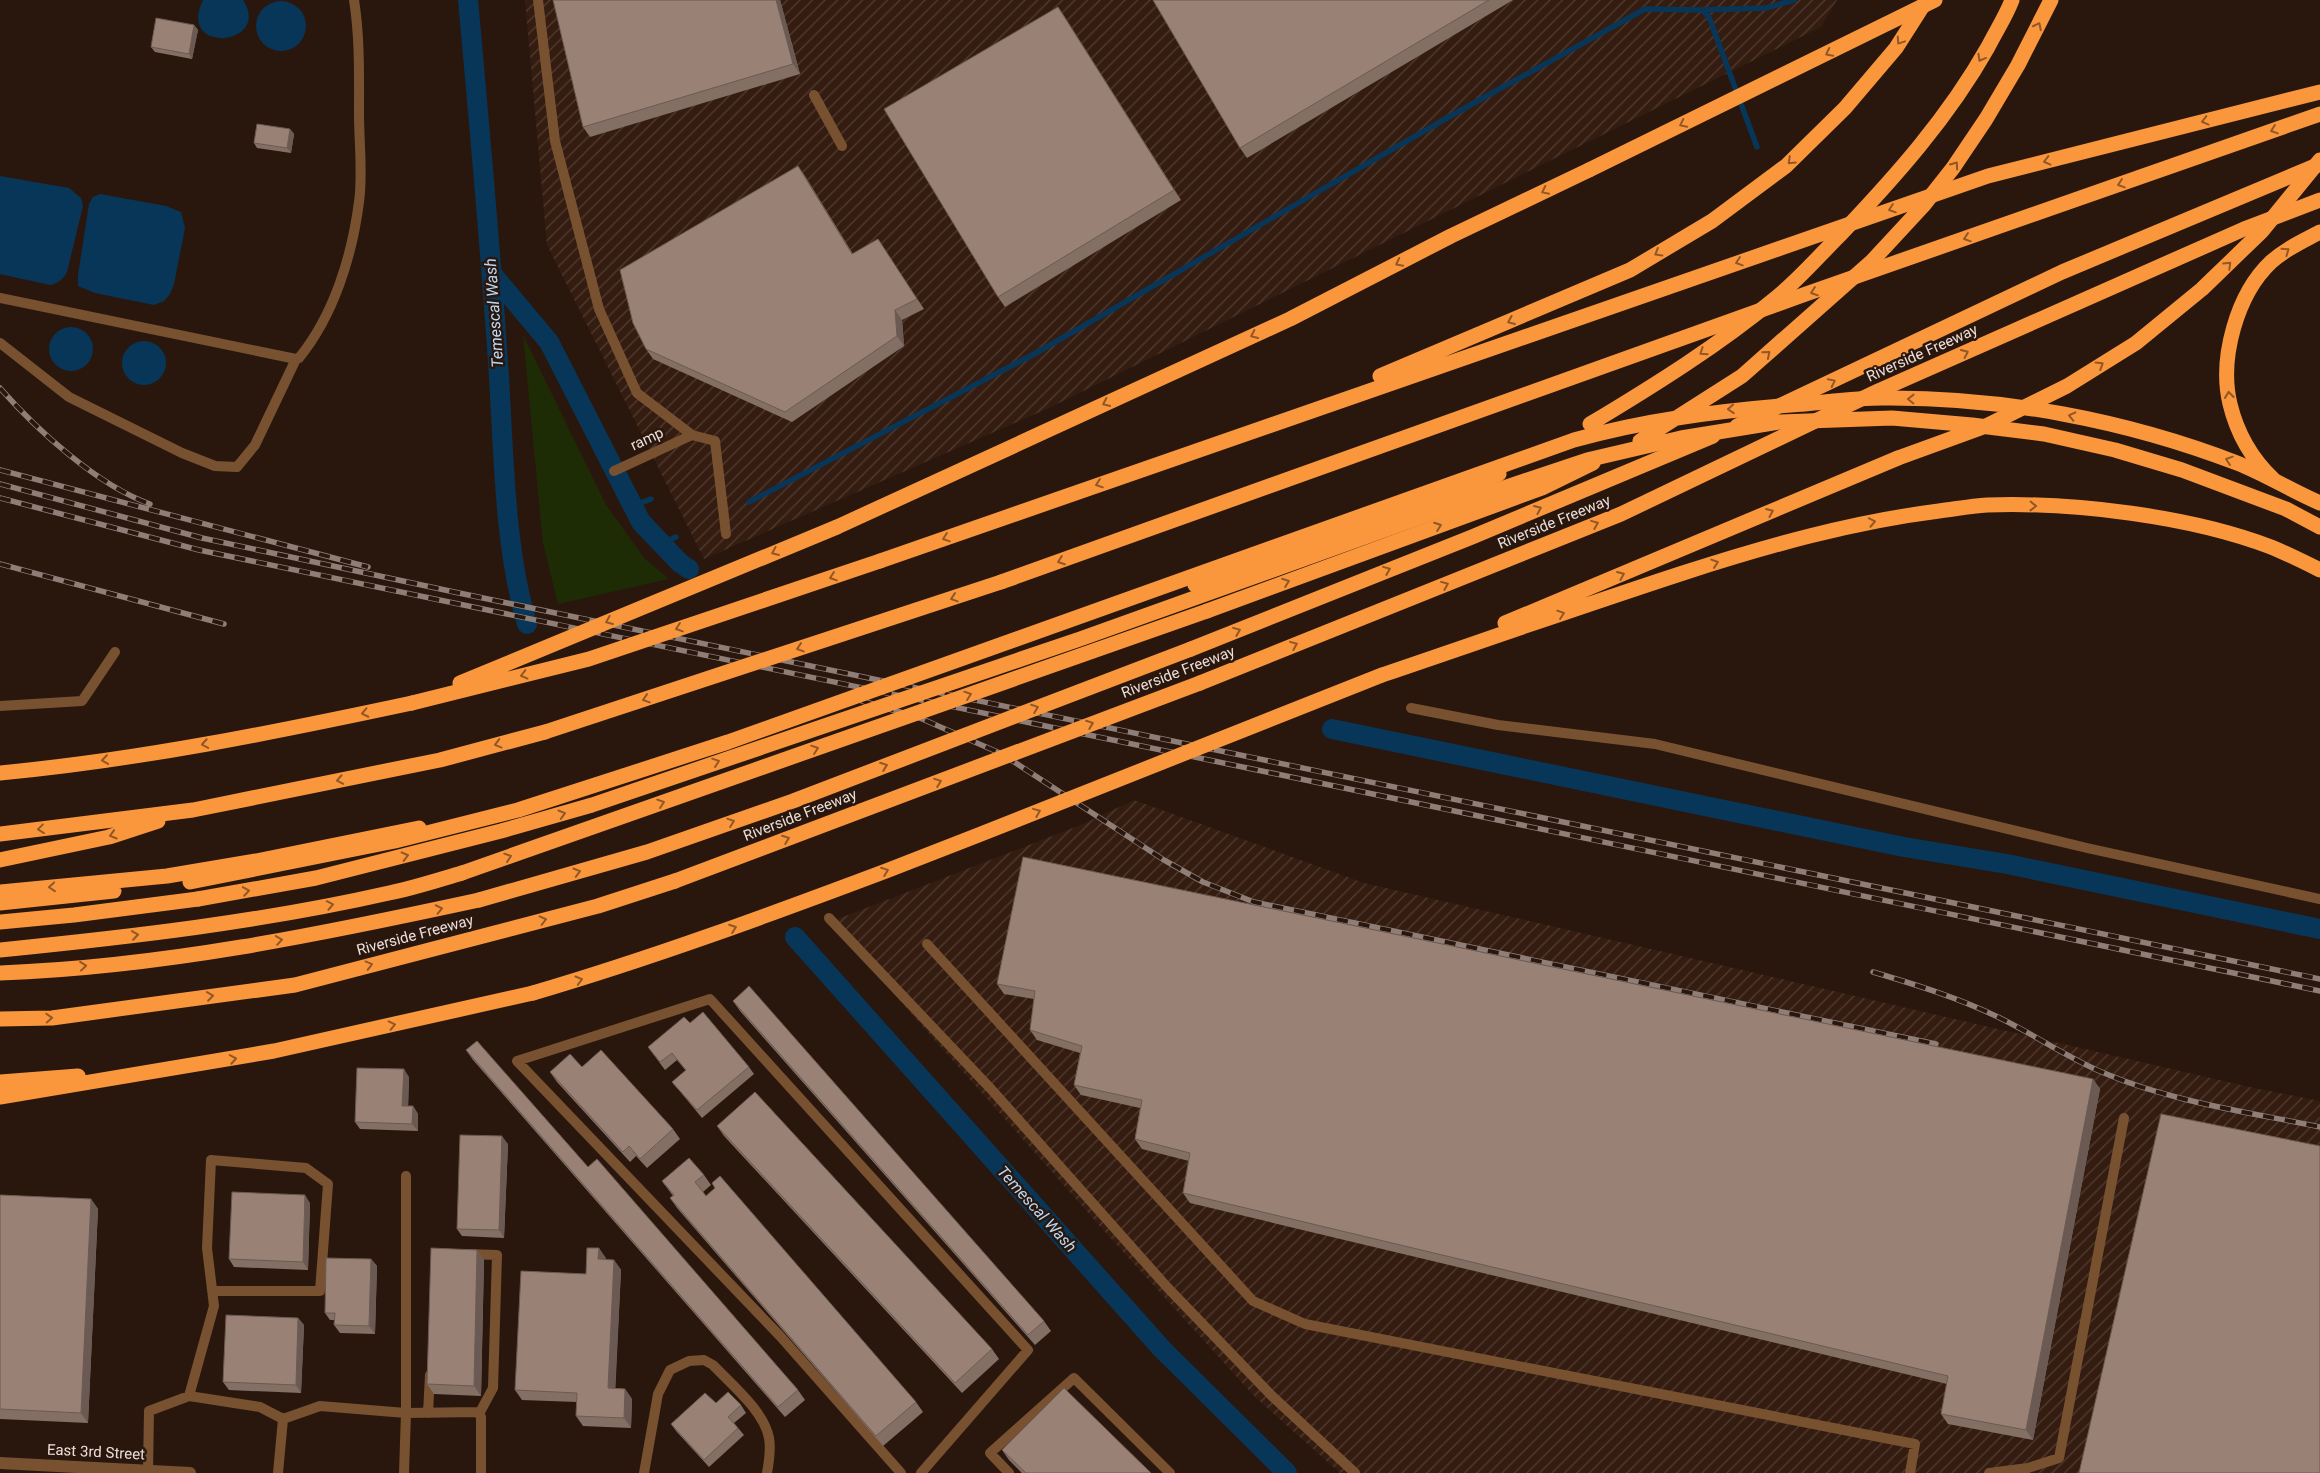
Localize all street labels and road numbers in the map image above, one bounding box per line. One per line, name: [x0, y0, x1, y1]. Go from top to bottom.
street label: Riverside Freeway: [1864, 320, 1980, 386]
street label: ramp: [628, 424, 666, 454]
street label: Riverside Freeway: [1495, 491, 1613, 553]
street label: Riverside Freeway: [1119, 642, 1237, 702]
street label: Riverside Freeway: [741, 785, 859, 845]
street label: Riverside Freeway: [355, 911, 475, 959]
street label: East 3rd Street: [47, 1440, 146, 1464]

